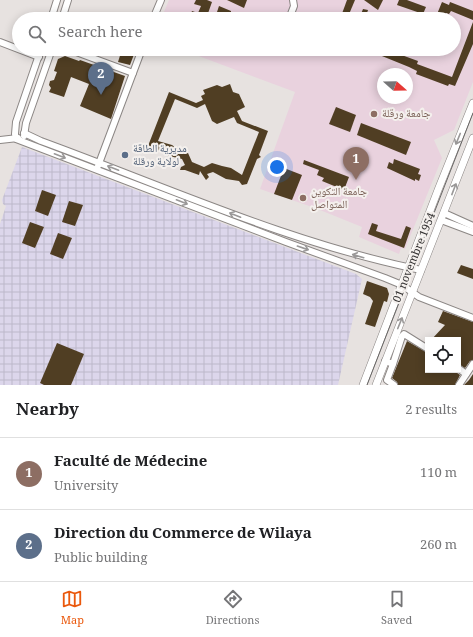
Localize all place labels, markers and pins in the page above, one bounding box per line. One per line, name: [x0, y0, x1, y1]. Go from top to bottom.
pin: 2: [88, 62, 114, 95]
place label: جامعة ورقلة: [382, 105, 430, 124]
marker: جامعة ورقلة: [369, 109, 379, 119]
place label: مديرية الطاقة لولاية ورقلة: [133, 140, 187, 172]
pin: 1: [343, 147, 369, 180]
marker: مديرية الطاقة لولاية ورقلة: [120, 150, 130, 160]
place label: جامعة التكوين المتواصل: [311, 183, 367, 215]
marker: جامعة التكوين المتواصل: [298, 193, 308, 203]

